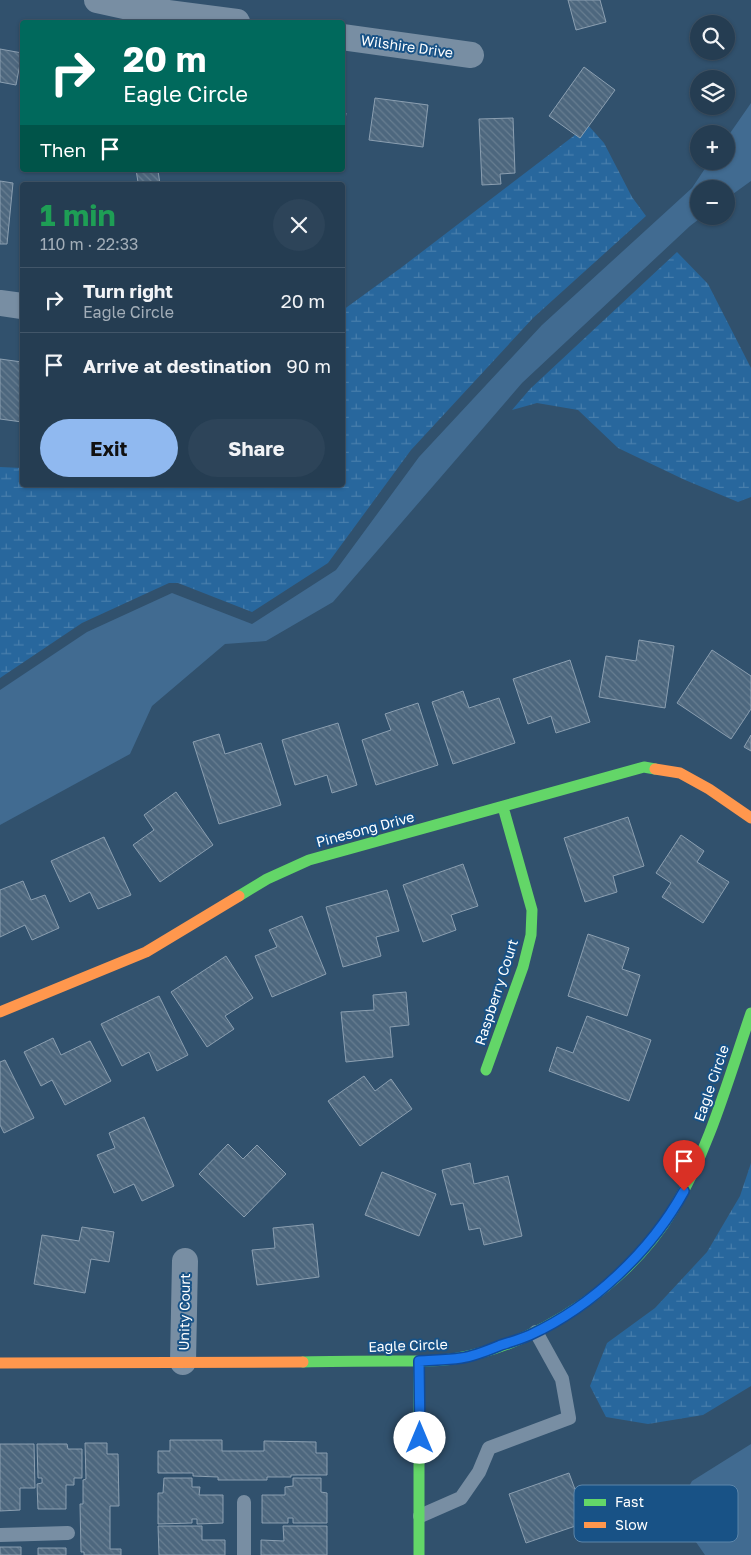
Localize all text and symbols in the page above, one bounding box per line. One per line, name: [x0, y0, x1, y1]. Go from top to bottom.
map controls: [690, 15, 735, 225]
button: search: [690, 15, 735, 60]
street label: Wilshire Drive: [360, 31, 454, 61]
text: 20 m: [123, 38, 206, 80]
icon: right: [40, 40, 105, 105]
button: layers: [690, 70, 735, 115]
text: Eagle Circle: [123, 80, 248, 107]
button: +: [690, 125, 735, 170]
icon: arrive: [96, 135, 124, 163]
text: Then: [40, 138, 86, 161]
button: −: [690, 180, 735, 225]
text: 1 min: [40, 197, 116, 233]
button: close: [273, 199, 325, 251]
text: 110 m · 22:33: [40, 234, 138, 254]
text: Turn right: [83, 279, 173, 302]
icon: right: [40, 286, 68, 314]
text: 20 m: [281, 289, 325, 312]
text: Eagle Circle: [83, 302, 174, 322]
icon: arrive: [40, 351, 68, 379]
text: Arrive at destination: [83, 354, 271, 377]
text: 90 m: [286, 354, 331, 377]
button: Exit: [40, 419, 178, 477]
button: Share: [188, 419, 325, 477]
street label: Pinesong Drive: [314, 808, 416, 850]
street label: Raspberry Court: [471, 937, 521, 1047]
street label: Eagle Circle: [690, 1043, 732, 1123]
pin: [663, 1140, 705, 1191]
icon: arrive: [670, 1147, 698, 1175]
street label: Unity Court: [175, 1273, 193, 1351]
street label: Eagle Circle: [368, 1335, 448, 1355]
position arrow: [393, 1411, 445, 1463]
legend: [574, 1485, 738, 1542]
text: Fast: [615, 1493, 644, 1510]
text: Slow: [615, 1516, 648, 1533]

